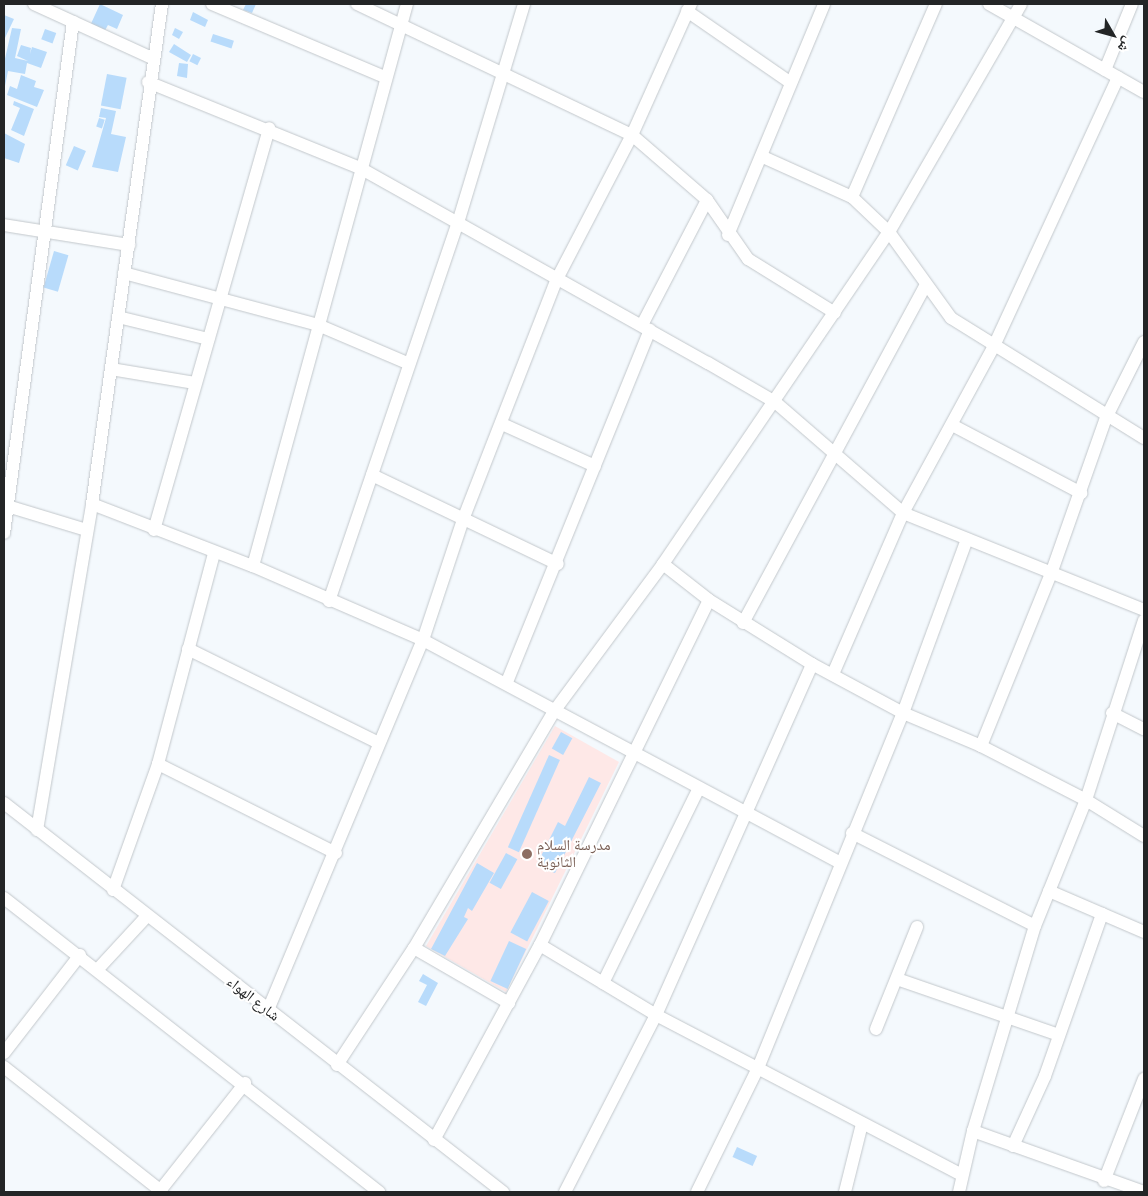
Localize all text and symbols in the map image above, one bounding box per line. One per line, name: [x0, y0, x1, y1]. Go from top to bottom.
north arrow: [1088, 10, 1138, 60]
text: ش: [1114, 33, 1136, 56]
place label: مدرسة السلام الثانوية: [537, 836, 610, 871]
marker: مدرسة السلام الثانوية: [521, 848, 533, 860]
street label: شارع الهواء: [223, 973, 283, 1025]

